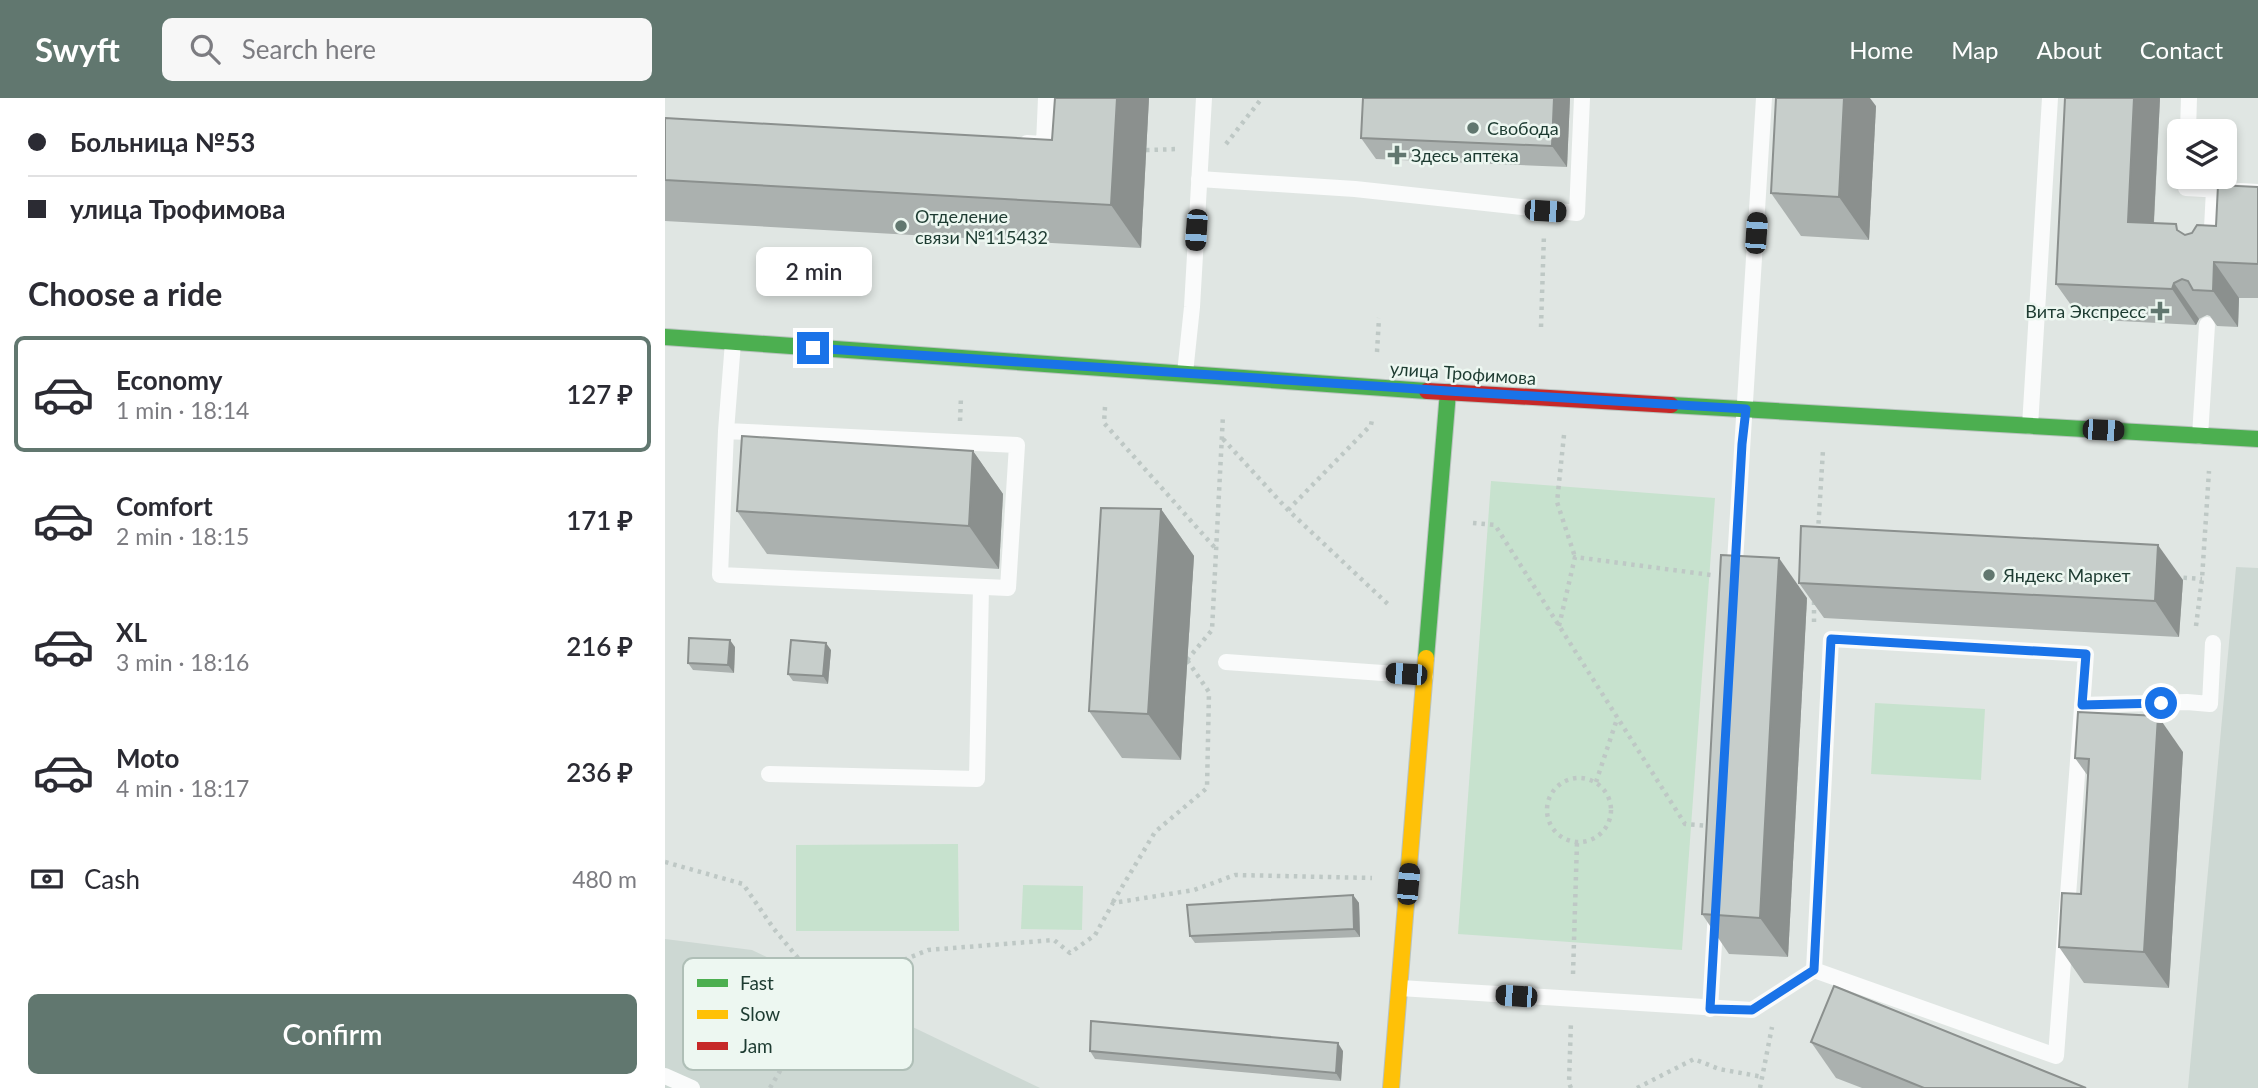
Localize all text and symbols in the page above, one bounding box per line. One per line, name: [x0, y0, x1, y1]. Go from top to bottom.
search box: [162, 18, 652, 81]
text: Swyft: [35, 29, 120, 69]
icon: search: [186, 30, 224, 68]
text: Search here: [242, 33, 376, 65]
text: Home: [1849, 35, 1913, 64]
text: Map: [1951, 35, 1999, 64]
text: About: [2037, 35, 2102, 64]
text: Contact: [2140, 35, 2223, 64]
place label: Свобода: [1487, 117, 1559, 139]
map controls: [2167, 119, 2237, 189]
button: layers: [2167, 119, 2237, 189]
marker: Свобода: [1465, 120, 1481, 136]
text: Больница №53: [70, 126, 255, 158]
place label: Здесь аптека: [1411, 144, 1519, 166]
marker: Здесь аптека: [1389, 147, 1405, 163]
text: улица Трофимова: [70, 193, 285, 225]
car: [1524, 199, 1567, 223]
place label: Отделение связи №115432: [915, 205, 1048, 248]
car: [1185, 208, 1208, 252]
car: [1745, 211, 1768, 255]
marker: Отделение связи №115432: [893, 218, 909, 234]
callout: 2 min: [755, 246, 871, 296]
text: 2 min: [786, 257, 842, 285]
text: Choose a ride: [28, 274, 222, 313]
place label: Вита Экспресс: [2025, 300, 2146, 322]
marker: Вита Экспресс: [2152, 303, 2168, 319]
route end: [797, 332, 829, 364]
street label: улица Трофимова: [1389, 357, 1537, 389]
icon: car: [32, 363, 95, 426]
text: Economy: [116, 364, 222, 396]
text: 127 ₽: [566, 378, 633, 410]
text: 1 min · 18:14: [116, 396, 249, 424]
car: [2082, 418, 2125, 442]
icon: car: [32, 489, 95, 552]
text: Comfort: [116, 490, 213, 522]
text: 171 ₽: [566, 504, 633, 536]
text: 2 min · 18:15: [116, 522, 249, 550]
place label: Яндекс Маркет: [2002, 564, 2131, 586]
marker: Яндекс Маркет: [1981, 567, 1997, 583]
icon: car: [32, 615, 95, 678]
text: XL: [116, 616, 147, 648]
text: 216 ₽: [566, 630, 633, 662]
text: 3 min · 18:16: [116, 648, 249, 676]
car: [1385, 662, 1428, 686]
route start: [2145, 687, 2177, 719]
icon: car: [32, 741, 95, 804]
text: Moto: [116, 742, 179, 774]
text: 236 ₽: [566, 756, 633, 788]
text: 4 min · 18:17: [116, 774, 249, 802]
icon: cash: [28, 860, 66, 898]
car: [1396, 862, 1421, 906]
text: Cash: [84, 863, 140, 895]
text: 480 m: [572, 865, 637, 893]
legend: [683, 958, 913, 1070]
text: Fast: [740, 971, 774, 994]
car: [1495, 984, 1538, 1008]
button: Confirm: [28, 994, 637, 1074]
text: Slow: [740, 1002, 780, 1025]
text: Jam: [740, 1034, 773, 1057]

